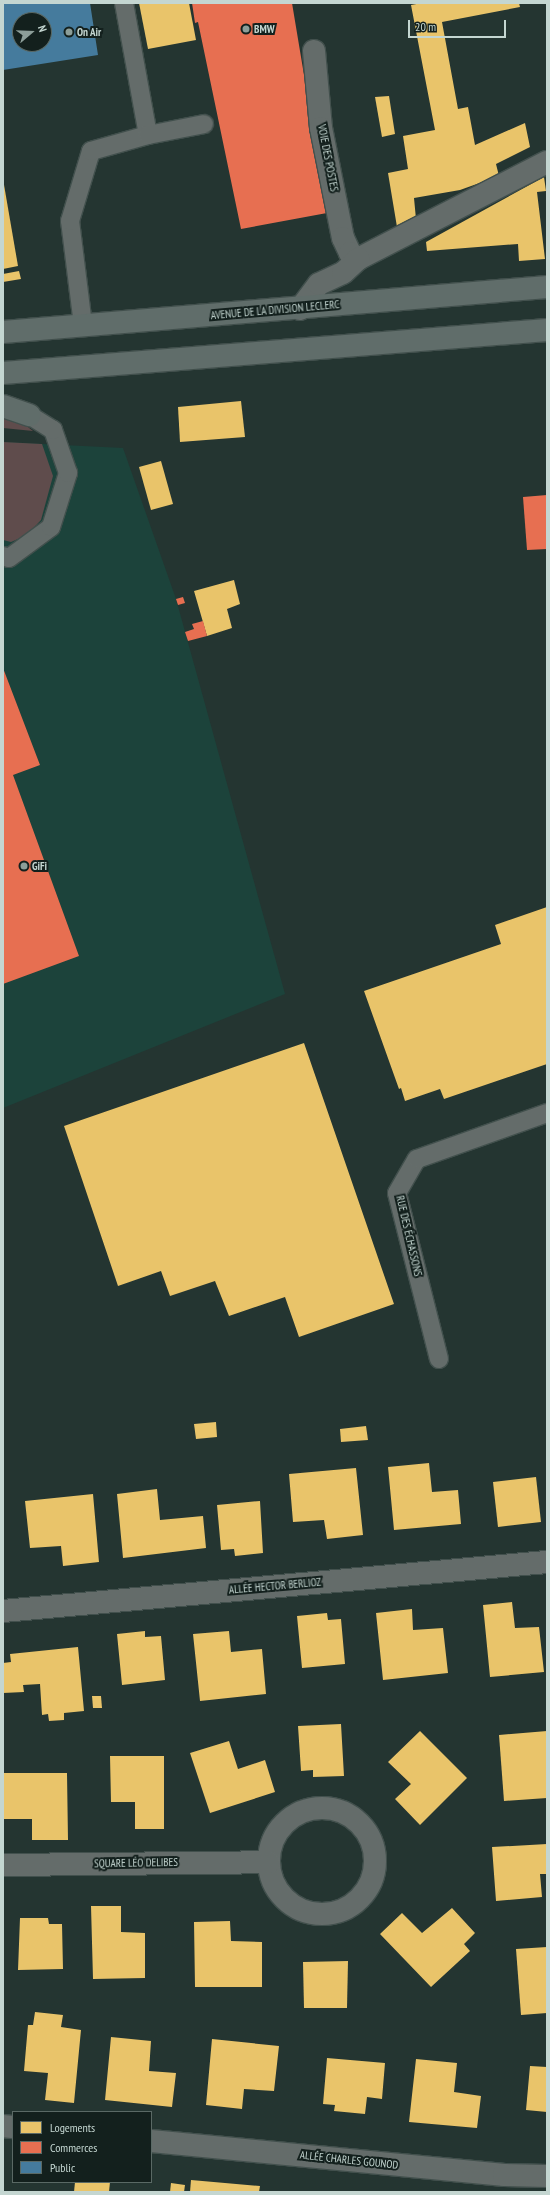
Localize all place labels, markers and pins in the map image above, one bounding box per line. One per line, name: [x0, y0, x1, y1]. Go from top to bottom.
place label: BMW: [254, 22, 275, 36]
marker: BMW: [241, 24, 251, 34]
place label: On Air: [77, 25, 101, 39]
marker: On Air: [64, 27, 74, 37]
place label: GiFi: [32, 859, 47, 873]
marker: GiFi: [19, 861, 29, 871]

